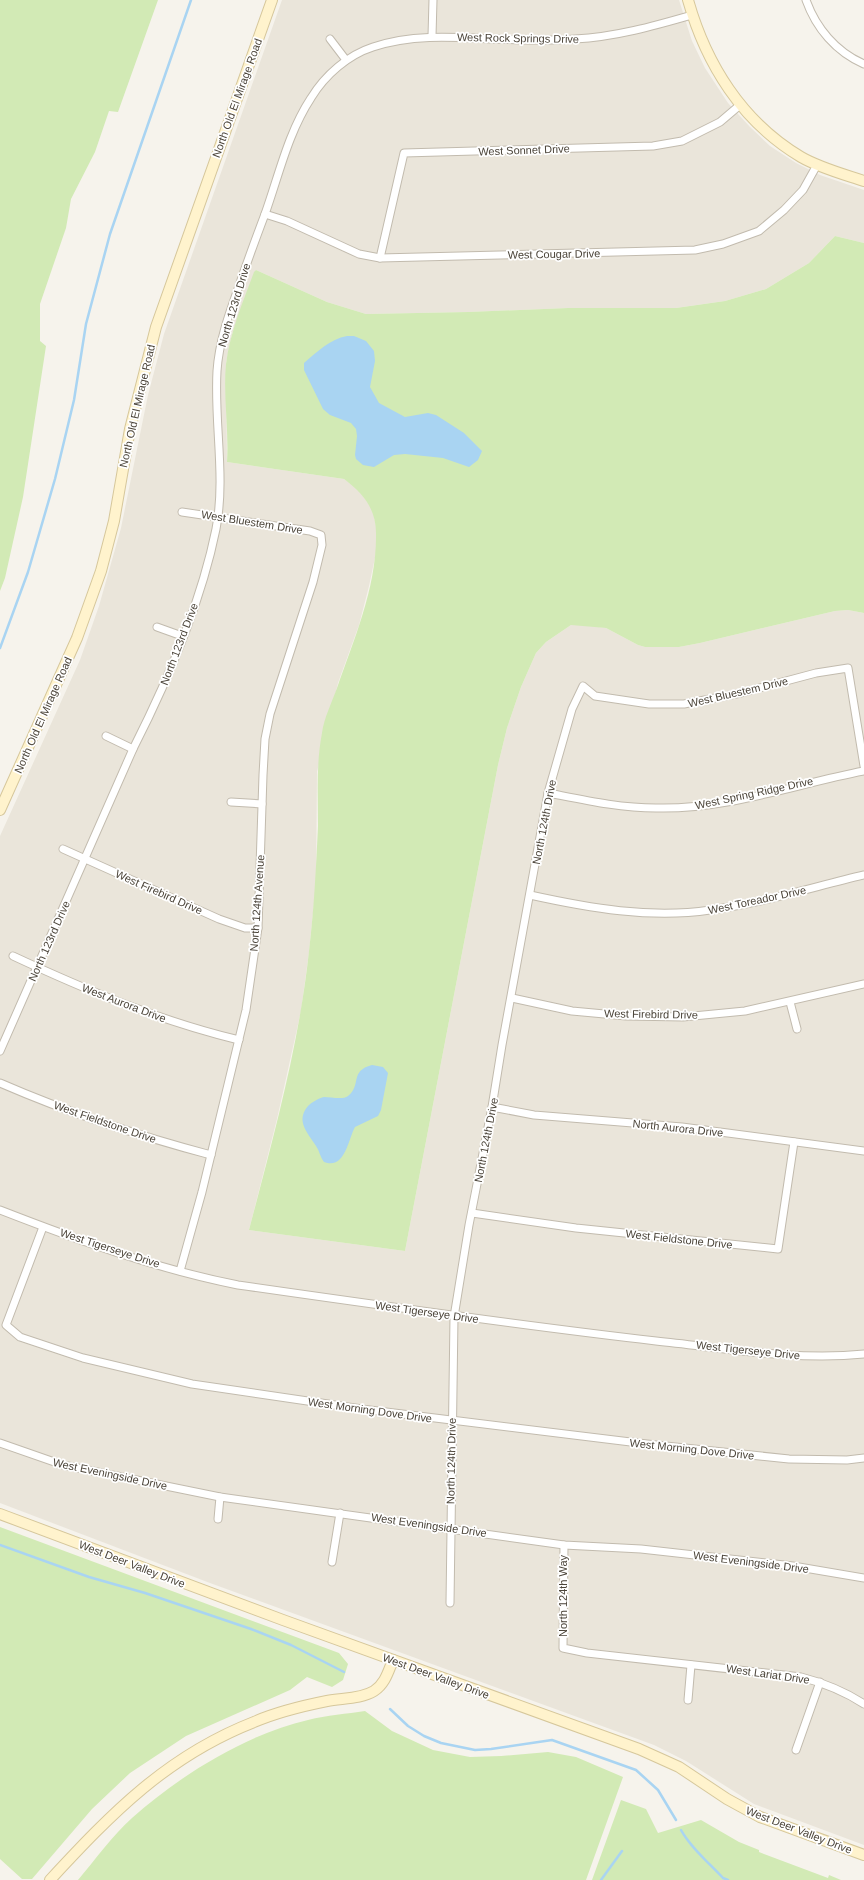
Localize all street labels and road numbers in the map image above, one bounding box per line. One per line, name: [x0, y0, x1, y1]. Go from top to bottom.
street label: West Rock Springs Drive: [457, 31, 579, 45]
street label: North Old El Mirage Road: [210, 37, 264, 159]
street label: West Sonnet Drive: [478, 142, 570, 158]
street label: West Cougar Drive: [508, 247, 600, 261]
street label: North 123rd Drive: [216, 262, 252, 348]
street label: North Old El Mirage Road: [117, 343, 157, 469]
street label: West Bluestem Drive: [200, 508, 304, 536]
street label: North 123rd Drive: [158, 601, 200, 687]
street label: North Old El Mirage Road: [12, 655, 74, 775]
street label: West Bluestem Drive: [687, 675, 789, 709]
street label: West Spring Ridge Drive: [694, 775, 814, 811]
street label: North 124th Drive: [530, 779, 558, 865]
street label: North 124th Avenue: [248, 854, 266, 952]
street label: West Firebird Drive: [114, 867, 204, 917]
street label: West Toreador Drive: [707, 884, 807, 916]
street label: North 123rd Drive: [26, 899, 72, 983]
street label: West Aurora Drive: [80, 981, 168, 1025]
street label: West Firebird Drive: [604, 1007, 698, 1021]
street label: North 124th Drive: [472, 1097, 500, 1183]
street label: West Fieldstone Drive: [52, 1099, 158, 1145]
street label: North Aurora Drive: [632, 1117, 724, 1139]
street label: West Tigerseye Drive: [59, 1226, 161, 1270]
street label: West Fieldstone Drive: [625, 1227, 733, 1251]
street label: West Tigerseye Drive: [375, 1299, 479, 1325]
street label: West Tigerseye Drive: [695, 1339, 801, 1361]
street label: West Morning Dove Drive: [307, 1395, 433, 1425]
street label: North 124th Drive: [444, 1418, 458, 1504]
street label: West Morning Dove Drive: [629, 1436, 755, 1462]
street label: West Eveningside Drive: [52, 1456, 168, 1492]
street label: West Eveningside Drive: [370, 1511, 488, 1539]
street label: West Deer Valley Drive: [77, 1538, 187, 1590]
street label: West Eveningside Drive: [692, 1549, 810, 1575]
street label: North 124th Way: [557, 1554, 569, 1637]
street label: West Deer Valley Drive: [381, 1651, 491, 1701]
street label: West Lariat Drive: [725, 1662, 811, 1686]
street label: West Deer Valley Drive: [744, 1804, 854, 1856]

